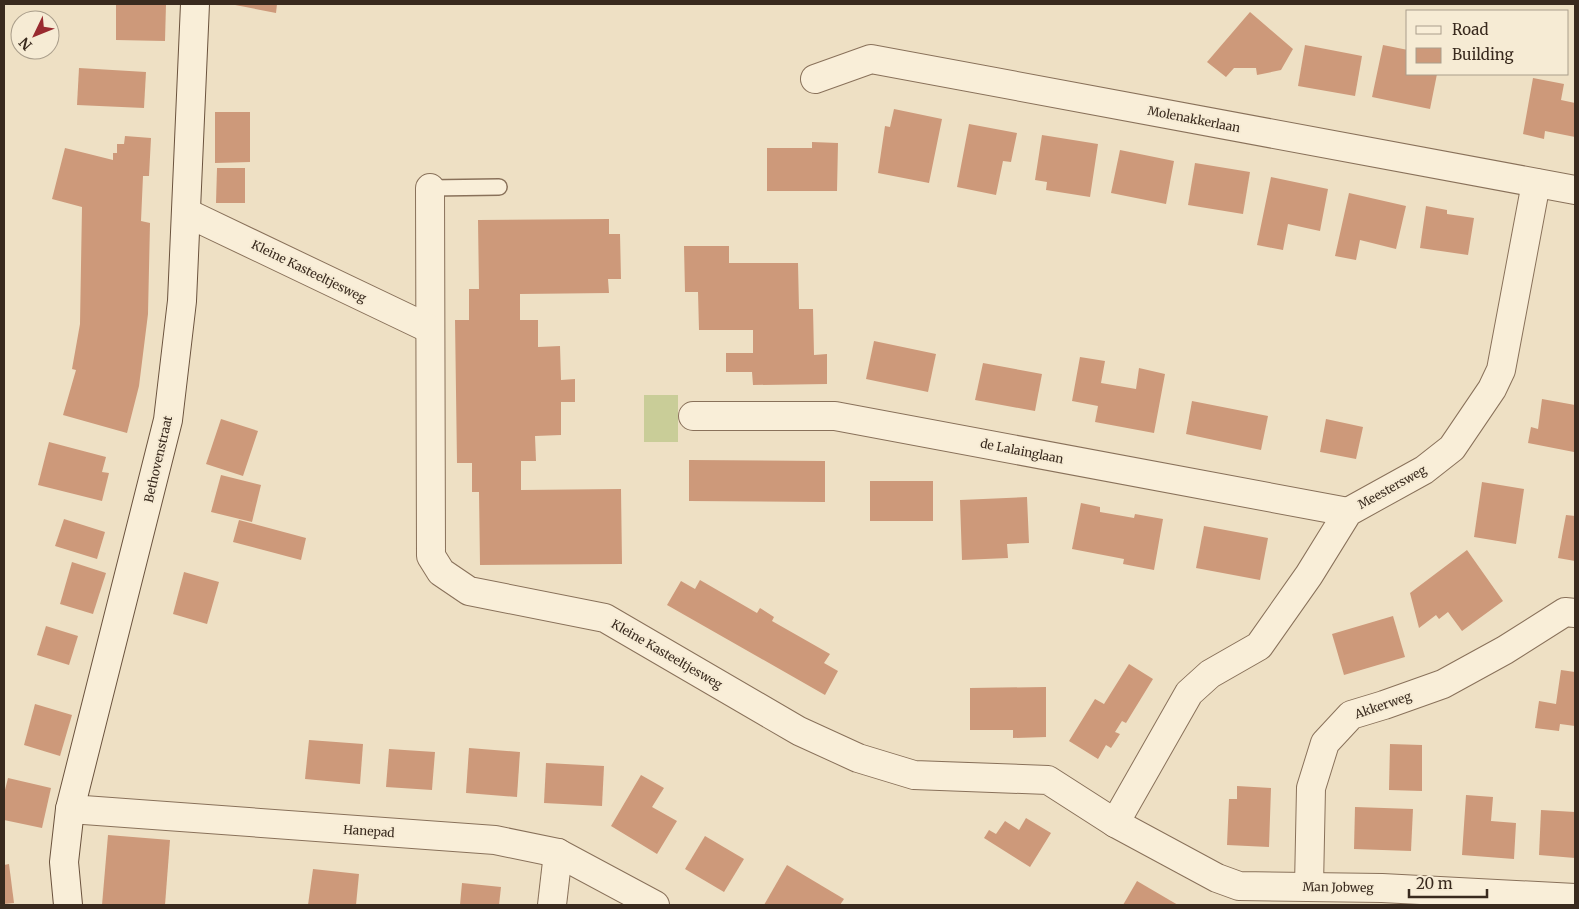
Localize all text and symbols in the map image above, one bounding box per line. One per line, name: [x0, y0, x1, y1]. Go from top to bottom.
north arrow: [10, 10, 60, 60]
legend: [1406, 10, 1569, 75]
text: Road: [1452, 20, 1488, 39]
text: N: [15, 34, 36, 54]
text: Building: [1452, 45, 1514, 64]
street label: Molenakkerlaan: [1146, 103, 1242, 135]
street label: Kleine Kasteeltjesweg: [249, 237, 369, 306]
street label: Bethovenstraat: [141, 414, 175, 504]
street label: de Lalainglaan: [979, 436, 1065, 466]
street label: Meestersweg: [1355, 462, 1429, 512]
street label: Kleine Kasteeltjesweg: [609, 616, 726, 692]
street label: Akkerweg: [1352, 688, 1414, 722]
street label: Hanepad: [343, 822, 395, 840]
scale bar: [1409, 866, 1486, 898]
text: 20 m: [1416, 874, 1453, 893]
street label: Man Jobweg: [1302, 879, 1374, 895]

